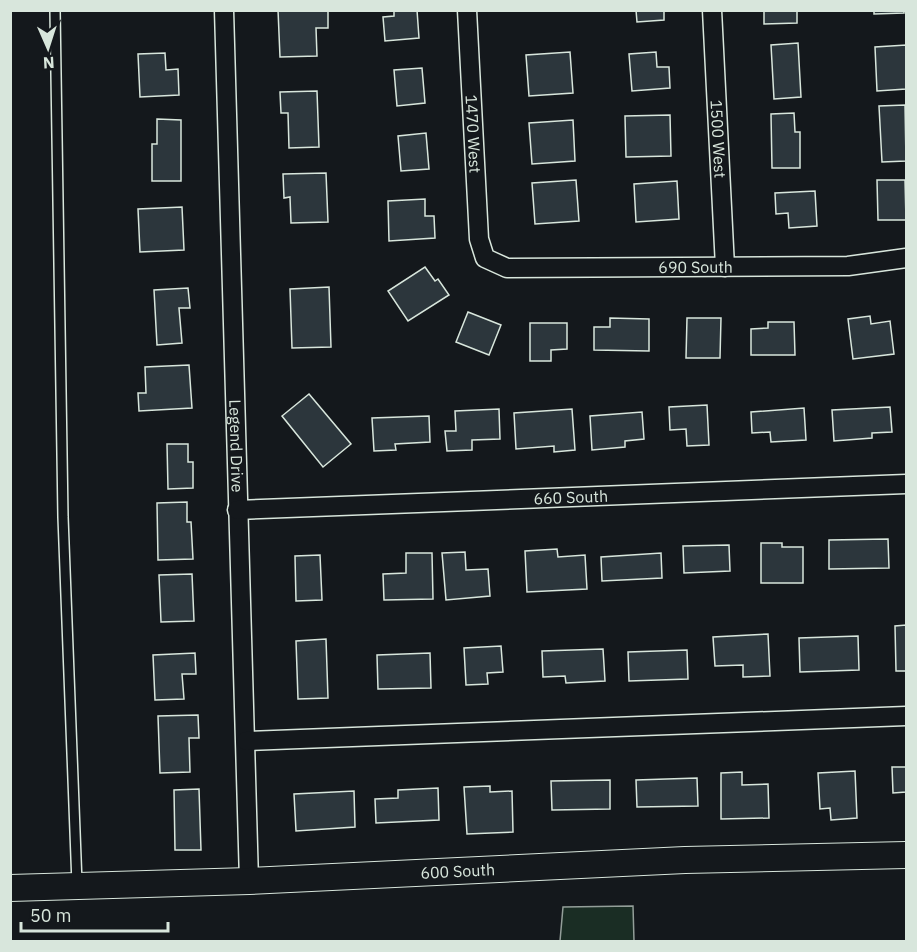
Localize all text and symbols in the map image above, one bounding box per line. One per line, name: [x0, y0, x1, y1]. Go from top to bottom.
north arrow: [18, 18, 78, 78]
text: N: [42, 53, 55, 73]
street label: 1470 West: [461, 94, 486, 173]
street label: 1500 West: [707, 99, 730, 178]
street label: 690 South: [658, 257, 733, 277]
street label: Legend Drive: [225, 399, 248, 493]
street label: 660 South: [533, 486, 608, 508]
street label: 600 South: [420, 859, 495, 883]
scale bar: [21, 895, 168, 933]
text: 50 m: [30, 904, 72, 927]

